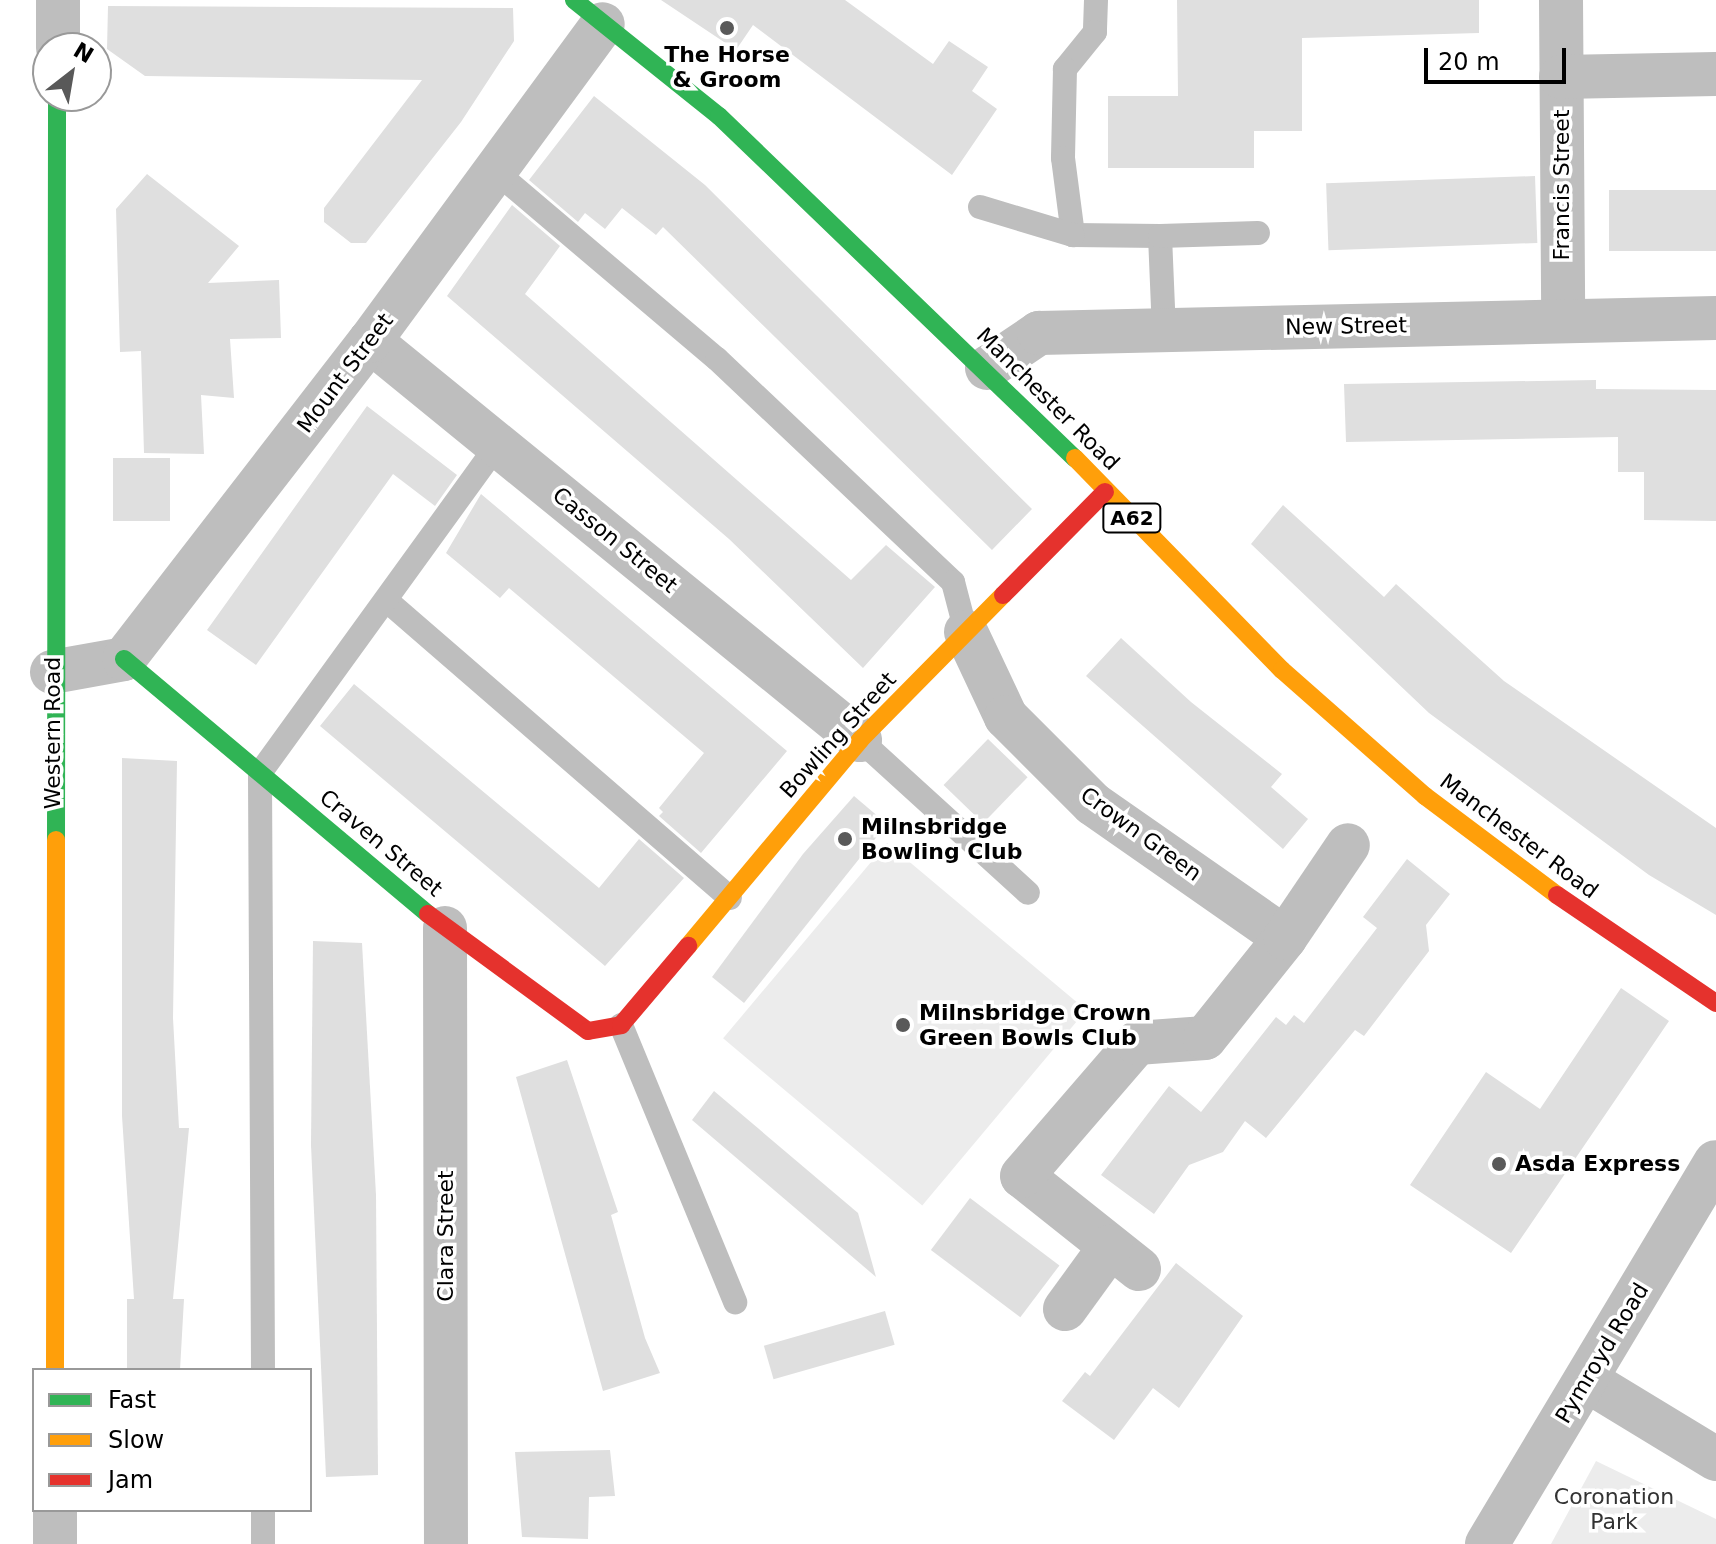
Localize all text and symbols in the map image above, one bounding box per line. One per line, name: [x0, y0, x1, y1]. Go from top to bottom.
marker: The Horse & Groom: [718, 19, 736, 37]
north arrow: [32, 32, 112, 112]
scale bar: [1428, 32, 1570, 82]
text: N: [69, 37, 98, 68]
place label: The Horse & Groom: [664, 41, 790, 92]
text: 20 m: [1438, 48, 1500, 76]
street label: Francis Street: [1549, 109, 1575, 261]
street label: Mount Street: [291, 308, 399, 438]
street label: New Street: [1285, 312, 1407, 340]
street label: Manchester Road: [971, 322, 1125, 476]
street label: Casson Street: [547, 482, 683, 598]
road number: A62: [1102, 502, 1162, 534]
street label: Western Road: [40, 657, 66, 809]
street label: Bowling Street: [774, 667, 902, 803]
street label: Manchester Road: [1435, 768, 1603, 904]
street label: Crown Green: [1075, 781, 1207, 887]
street label: Craven Street: [314, 784, 448, 902]
place label: Milnsbridge Bowling Club: [861, 813, 1022, 864]
marker: Milnsbridge Bowling Club: [836, 830, 854, 848]
place label: Milnsbridge Crown Green Bowls Club: [919, 999, 1151, 1050]
marker: Milnsbridge Crown Green Bowls Club: [894, 1016, 912, 1034]
place label: Asda Express: [1515, 1151, 1680, 1177]
marker: Asda Express: [1490, 1155, 1508, 1173]
street label: Clara Street: [433, 1170, 459, 1302]
street label: Pymroyd Road: [1550, 1278, 1654, 1428]
legend: [32, 1368, 312, 1512]
text: Fast: [108, 1386, 156, 1414]
text: Slow: [108, 1426, 164, 1454]
text: Jam: [108, 1466, 153, 1494]
park label: Coronation Park: [1554, 1483, 1674, 1534]

